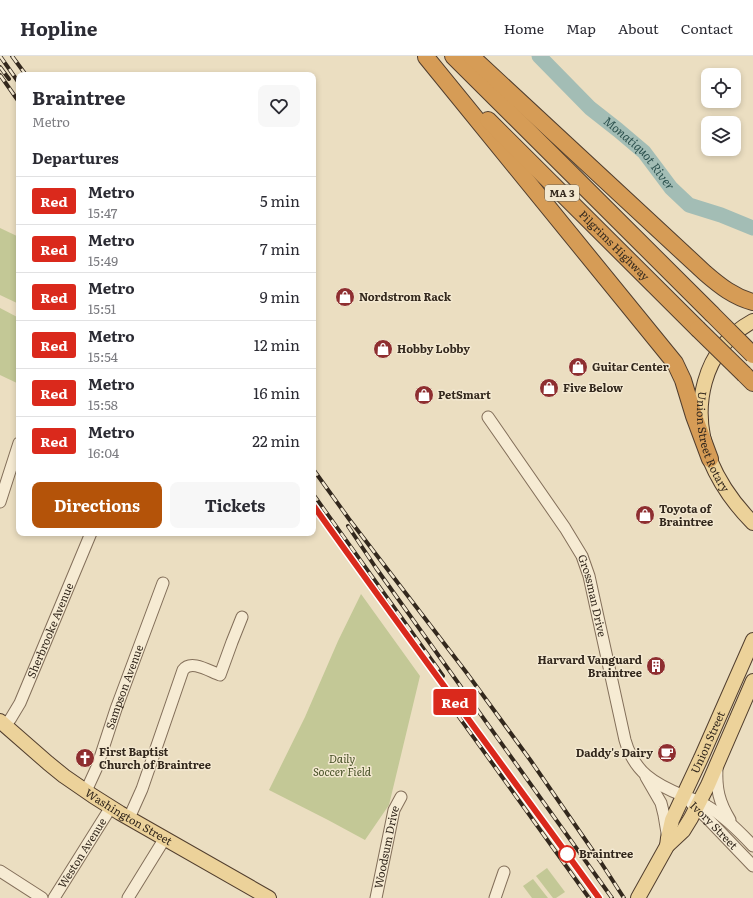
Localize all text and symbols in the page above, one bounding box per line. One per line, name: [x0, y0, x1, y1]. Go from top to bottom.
text: Hopline: [20, 14, 98, 42]
text: Home: [504, 18, 544, 38]
text: Map: [566, 18, 596, 38]
text: About: [618, 18, 659, 38]
text: Contact: [681, 18, 733, 38]
map controls: [701, 68, 741, 156]
button: locate: [701, 68, 741, 108]
text: Braintree: [32, 83, 126, 111]
button: heart: [258, 85, 300, 127]
text: Metro: [32, 112, 70, 131]
water label: Monatiquot River: [600, 112, 680, 194]
button: layers: [701, 116, 741, 156]
text: Departures: [32, 146, 119, 169]
text: Metro: [88, 180, 135, 203]
road number: MA 3: [545, 185, 579, 201]
text: 5 min: [260, 189, 300, 212]
text: Red: [40, 191, 68, 211]
text: 15:47: [88, 203, 117, 222]
street label: Pilgrims Highway: [576, 206, 654, 284]
text: Metro: [88, 228, 135, 251]
text: 7 min: [260, 237, 300, 260]
text: Red: [40, 239, 68, 259]
text: 15:49: [88, 251, 118, 270]
text: Metro: [88, 276, 135, 299]
text: 9 min: [260, 285, 300, 308]
shop icon: Nordstrom Rack: [334, 286, 356, 308]
text: Red: [40, 287, 68, 307]
place label: Nordstrom Rack: [359, 288, 452, 304]
text: 15:51: [88, 299, 116, 318]
text: Metro: [88, 324, 135, 347]
text: 12 min: [254, 333, 300, 356]
text: Red: [40, 335, 68, 355]
shop icon: Hobby Lobby: [372, 338, 394, 360]
place label: Hobby Lobby: [397, 340, 470, 356]
text: 15:54: [88, 347, 118, 366]
shop icon: Guitar Center: [567, 356, 589, 378]
place label: Guitar Center: [592, 358, 669, 374]
text: Metro: [88, 372, 135, 395]
shop icon: Five Below: [538, 377, 560, 399]
place label: Five Below: [563, 379, 623, 395]
text: 16 min: [253, 381, 300, 404]
text: Red: [40, 383, 68, 403]
shop icon: PetSmart: [413, 384, 435, 406]
place label: PetSmart: [438, 386, 491, 402]
street label: Union Street Rotary: [694, 390, 734, 495]
text: 15:58: [88, 395, 118, 414]
text: Metro: [88, 420, 135, 443]
text: 22 min: [252, 429, 300, 452]
text: Red: [40, 431, 68, 451]
text: 16:04: [88, 443, 119, 462]
button: Directions: [32, 482, 162, 528]
button: Tickets: [170, 482, 300, 528]
place label: Toyota of Braintree: [659, 500, 713, 529]
shop icon: Toyota of Braintree: [634, 504, 656, 526]
street label: Grossman Drive: [575, 552, 611, 639]
street label: Sherbrooke Avenue: [22, 580, 76, 680]
street label: Sampson Avenue: [101, 642, 146, 731]
place label: Harvard Vanguard Braintree: [538, 651, 642, 680]
building icon: Harvard Vanguard Braintree: [645, 655, 667, 677]
line badge: Red: [432, 689, 478, 715]
text: Red: [441, 692, 469, 712]
street label: Union Street: [686, 708, 728, 776]
cafe icon: Daddy's Dairy: [656, 742, 678, 764]
place label: First Baptist Church of Braintree: [99, 743, 211, 772]
place label: Daddy's Dairy: [576, 744, 653, 760]
church icon: First Baptist Church of Braintree: [74, 747, 96, 769]
park label: Daily Soccer Field: [313, 750, 372, 779]
street label: Washington Street: [82, 784, 176, 849]
street label: Ivory Street: [687, 797, 742, 853]
street label: Woodsum Drive: [369, 802, 402, 890]
street label: Weston Avenue: [53, 814, 110, 891]
marker: Braintree: [558, 845, 576, 863]
place label: Braintree: [579, 845, 633, 861]

